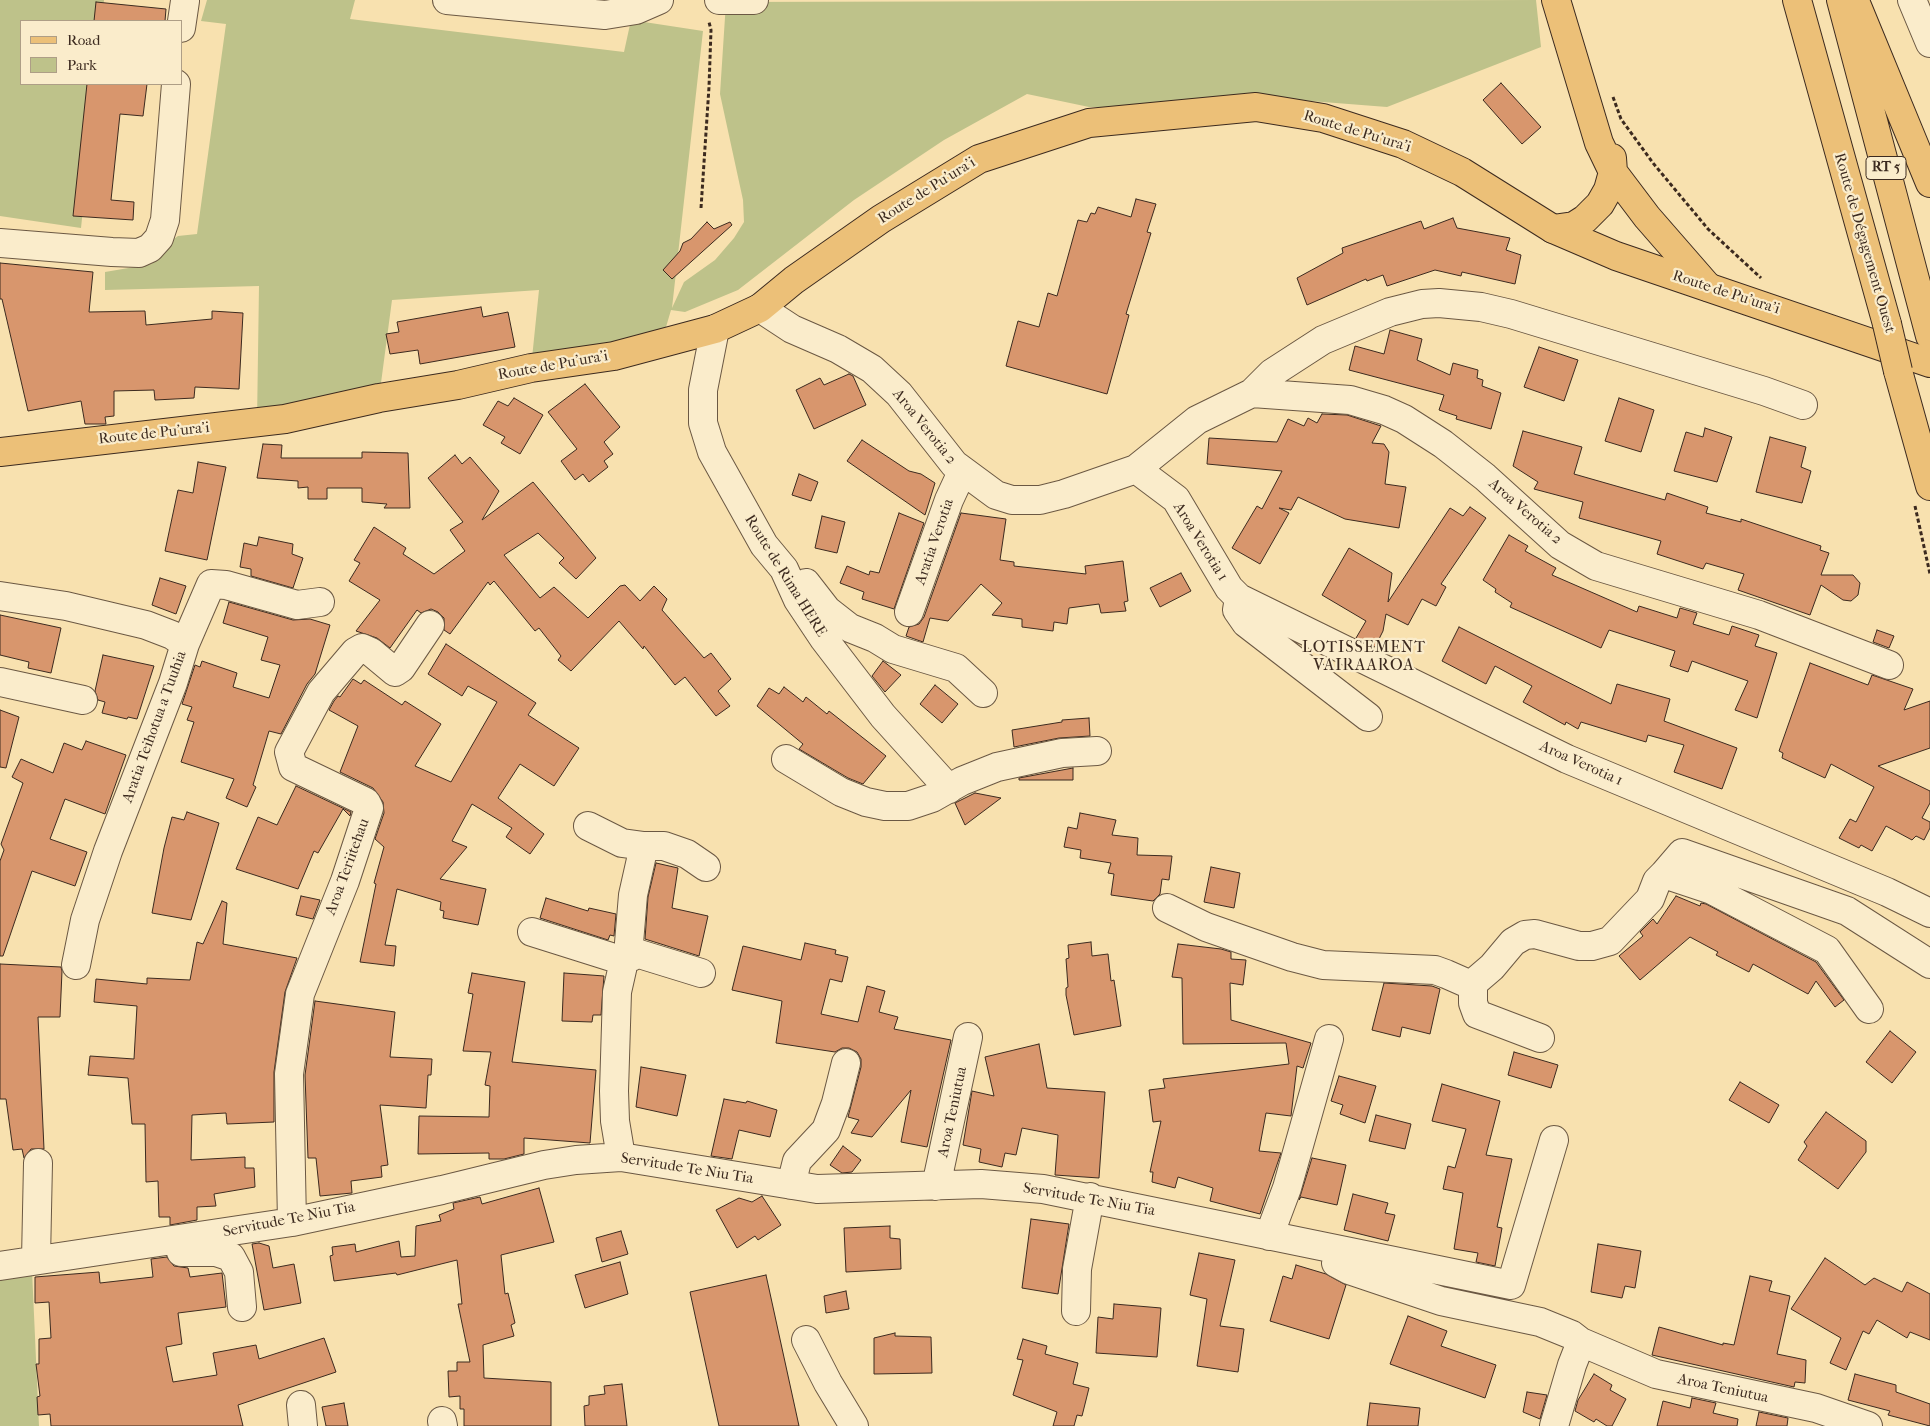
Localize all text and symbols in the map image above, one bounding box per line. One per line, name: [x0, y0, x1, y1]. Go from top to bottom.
legend: [20, 20, 182, 85]
text: Road: [67, 31, 100, 49]
text: Park: [67, 56, 97, 74]
street label: Route de Pu'ura'i: [1301, 107, 1413, 157]
street label: Route de Dégagement Ouest: [1830, 151, 1898, 335]
street label: Route de Pu'ura'i: [875, 154, 979, 228]
road number: RT 5: [1866, 156, 1906, 180]
street label: Route de Pu'ura'i: [1670, 267, 1782, 319]
street label: Route de Pu'ura'i: [497, 347, 609, 385]
street label: Aroa Verotia 2: [888, 386, 960, 468]
street label: Route de Pu'ura'i: [98, 419, 210, 449]
street label: Aroa Verotia 2: [1485, 475, 1565, 549]
street label: Aratia Verotia: [912, 497, 958, 587]
street label: Aroa Verotia 1: [1169, 499, 1231, 585]
street label: Route de Rima HERE: [740, 512, 830, 640]
district label: LOTISSEMENT VAIRAAROA: [1301, 638, 1427, 676]
street label: Aratia Teihotua a Tuuhia: [119, 649, 191, 805]
street label: Aroa Verotia 1: [1537, 738, 1625, 790]
street label: Aroa Teriitehau: [322, 816, 374, 918]
street label: Aroa Teniutua: [935, 1065, 971, 1159]
street label: Servitude Te Niu Tia: [619, 1150, 755, 1188]
street label: Servitude Te Niu Tia: [1021, 1180, 1157, 1220]
street label: Servitude Te Niu Tia: [222, 1198, 356, 1242]
street label: Aroa Teniutua: [1676, 1371, 1770, 1407]

